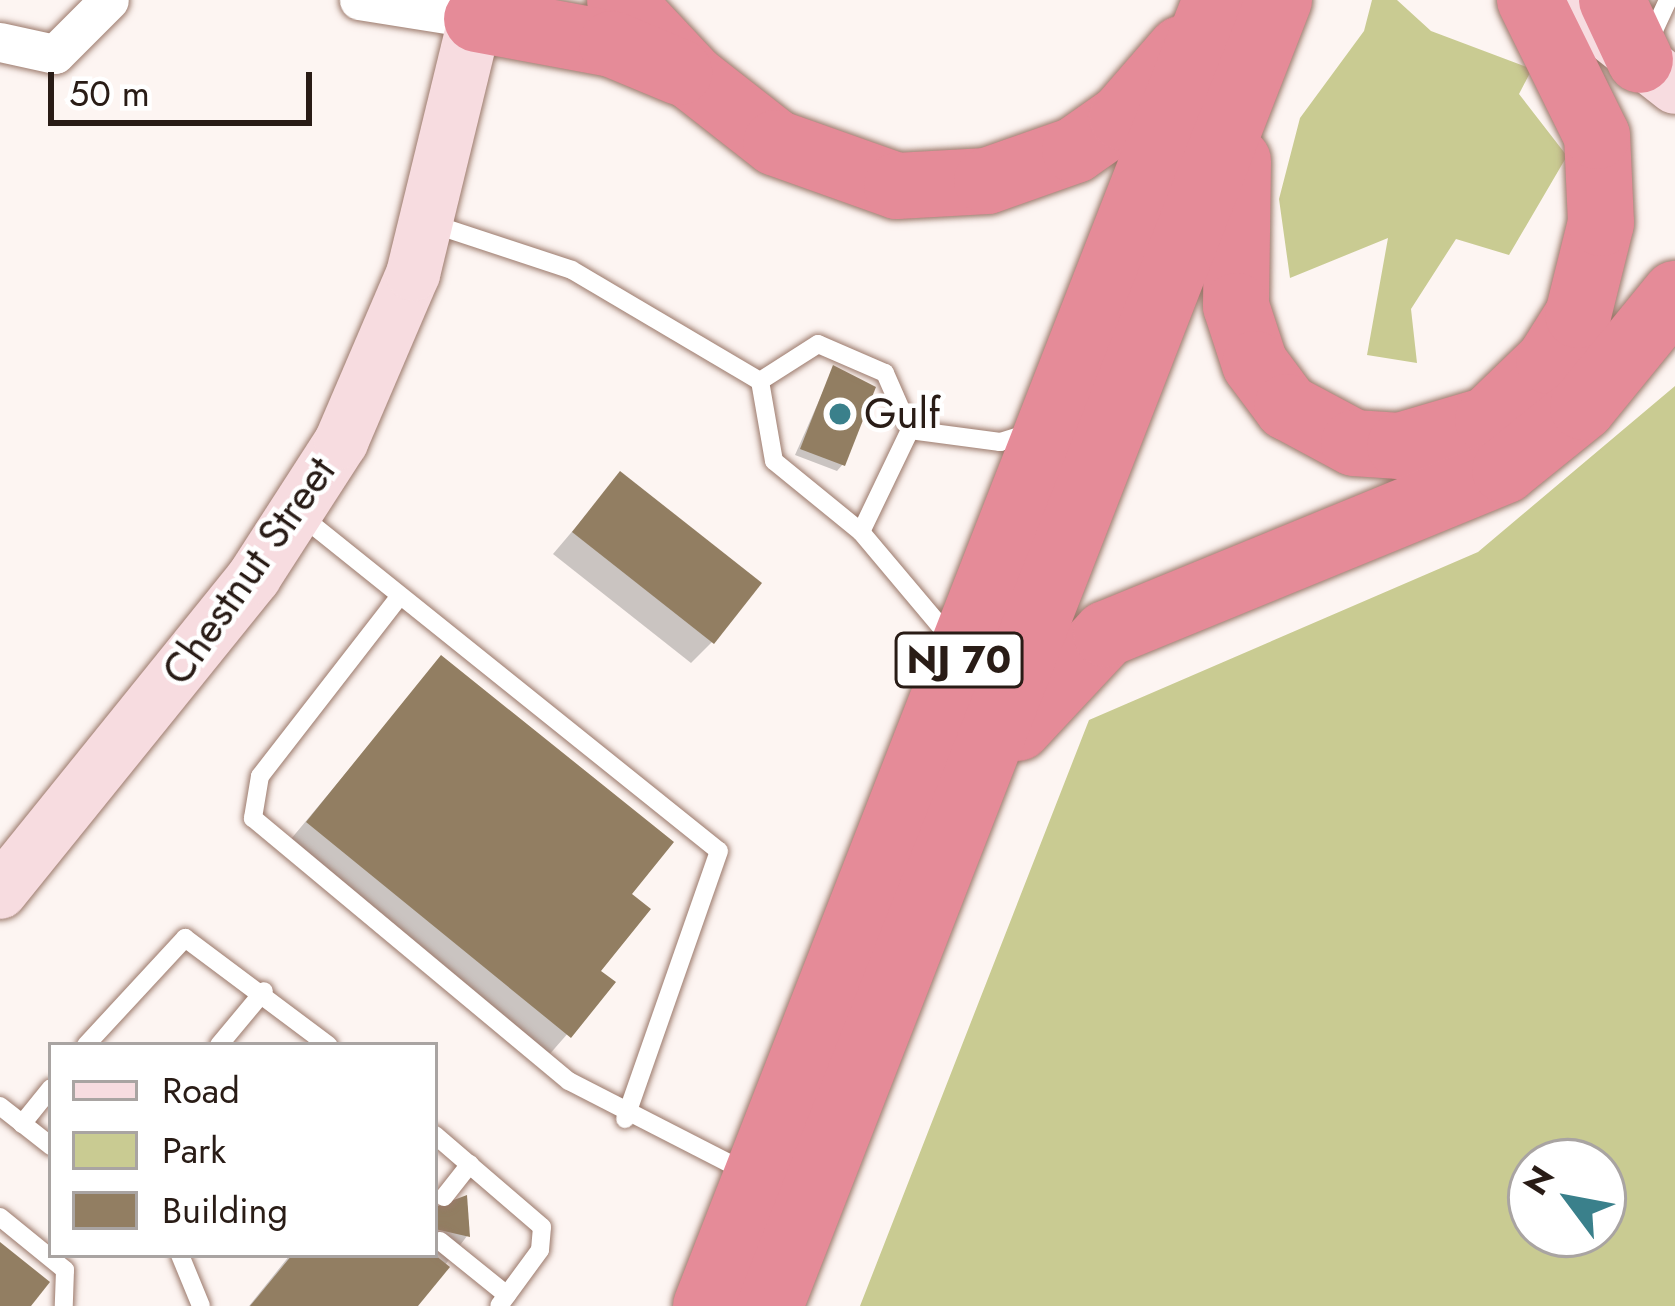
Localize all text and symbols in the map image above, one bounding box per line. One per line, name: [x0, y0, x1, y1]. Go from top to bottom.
scale bar: [54, 48, 318, 122]
text: 50 m: [69, 67, 150, 119]
place label: Gulf: [864, 389, 940, 439]
marker: Gulf: [827, 401, 853, 427]
street label: Chestnut Street: [152, 447, 346, 695]
road number: NJ 70: [893, 627, 1025, 693]
legend: [48, 1042, 438, 1258]
text: Road: [162, 1064, 240, 1116]
text: Park: [162, 1124, 226, 1176]
north arrow: [1507, 1138, 1627, 1258]
text: N: [1512, 1157, 1565, 1204]
text: Building: [162, 1184, 288, 1236]

